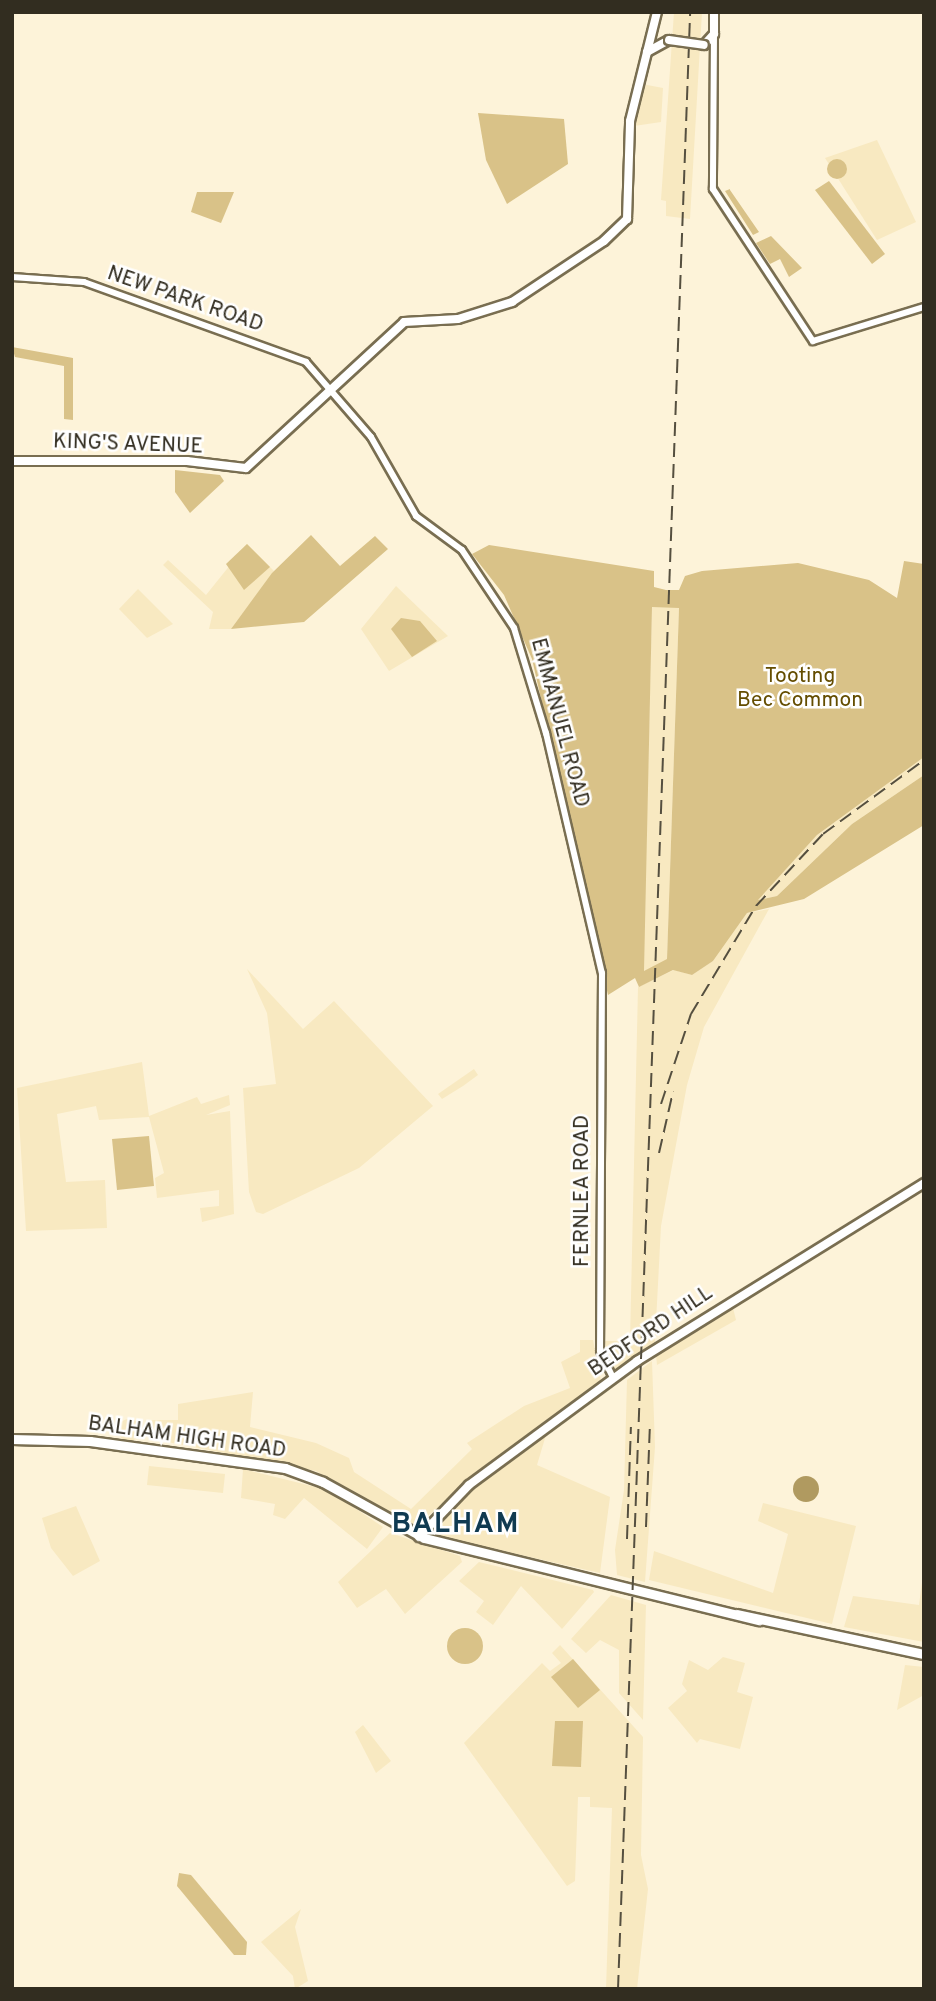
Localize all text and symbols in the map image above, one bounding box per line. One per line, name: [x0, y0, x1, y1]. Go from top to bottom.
street label: NEW PARK ROAD: [103, 261, 267, 339]
street label: KING'S AVENUE: [52, 430, 204, 460]
street label: EMMANUEL ROAD: [524, 635, 594, 811]
park label: Tooting Bec Common: [737, 664, 863, 714]
street label: FERNLEA ROAD: [570, 1114, 596, 1268]
street label: BEDFORD HILL: [584, 1281, 718, 1383]
street label: BALHAM HIGH ROAD: [86, 1412, 288, 1464]
district label: BALHAM: [392, 1508, 520, 1542]

